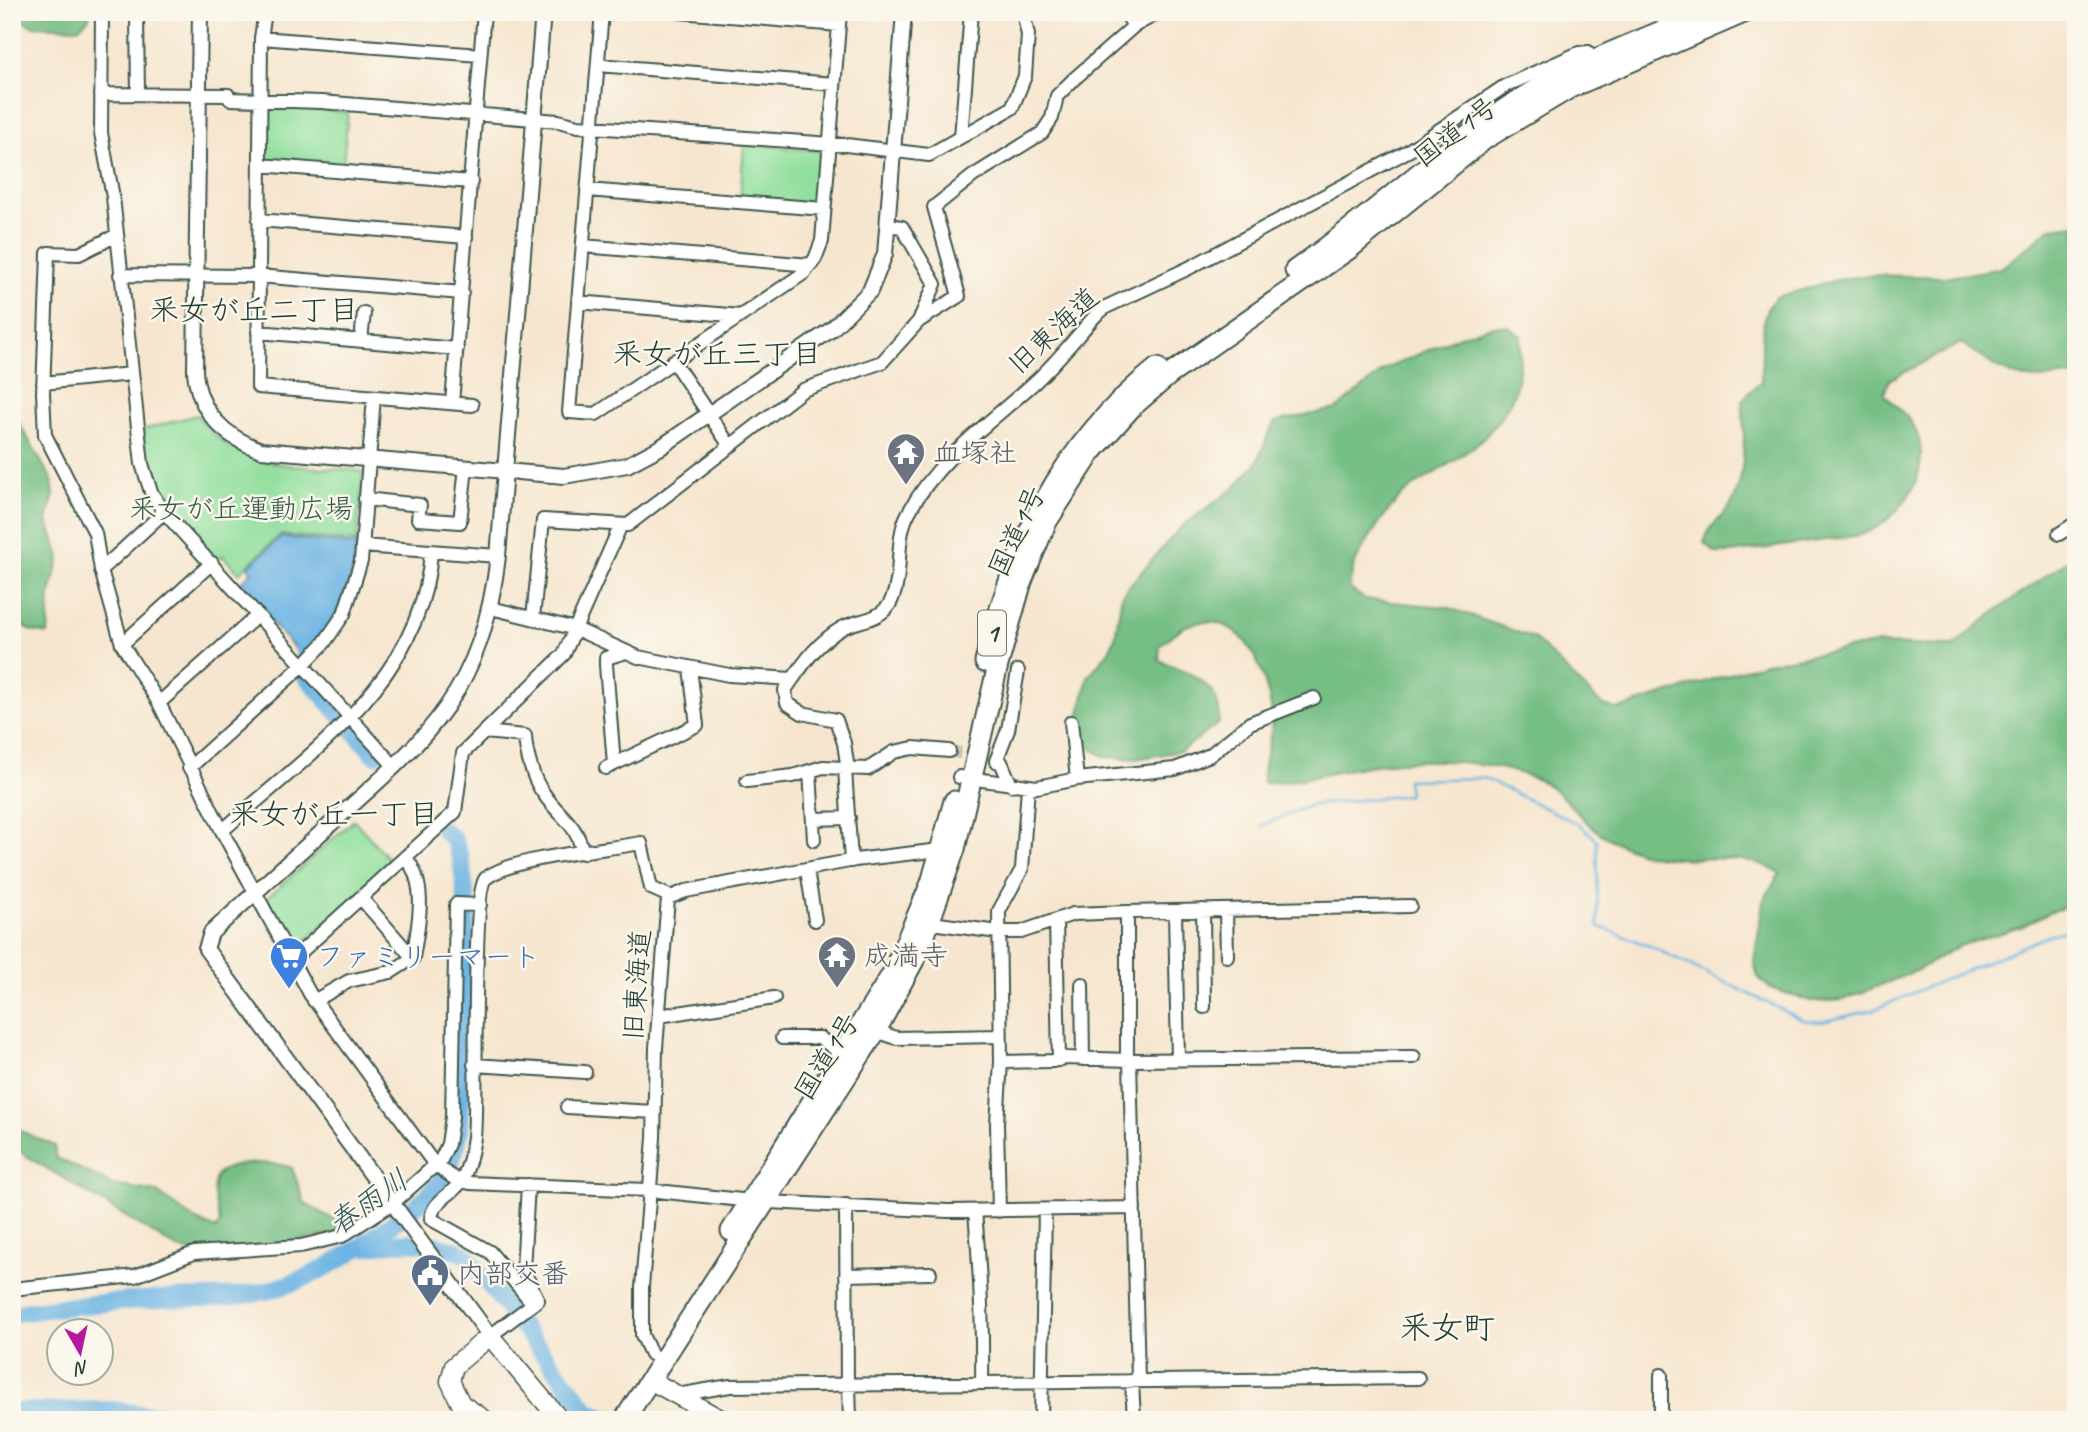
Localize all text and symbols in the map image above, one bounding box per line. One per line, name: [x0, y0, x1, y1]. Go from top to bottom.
street label: 国道1号: [1406, 88, 1504, 174]
street label: 旧東海道: [1000, 279, 1106, 381]
district label: 釆女が丘二丁目: [149, 291, 359, 329]
district label: 釆女が丘三丁目: [612, 335, 822, 373]
temple icon: 血塚社: [885, 431, 927, 486]
place label: 血塚社: [933, 435, 1017, 470]
street label: 国道1号: [980, 480, 1053, 582]
park label: 釆女が丘運動広場: [129, 491, 353, 526]
road number: 1: [978, 610, 1006, 656]
district label: 釆女が丘一丁目: [229, 795, 439, 833]
street label: 旧東海道: [615, 928, 658, 1042]
temple icon: 成満寺: [816, 934, 858, 989]
supermarket icon: ファミリーマート: [268, 935, 310, 990]
place label: 成満寺: [864, 938, 948, 973]
place label: ファミリーマート: [316, 939, 541, 974]
street label: 国道1号: [786, 1006, 867, 1107]
water label: 春雨川: [320, 1161, 416, 1243]
public building icon: 内部交番: [409, 1252, 451, 1307]
place label: 内部交番: [457, 1256, 569, 1291]
district label: 釆女町: [1399, 1307, 1495, 1348]
north arrow: [46, 1316, 116, 1386]
text: N: [72, 1355, 90, 1381]

